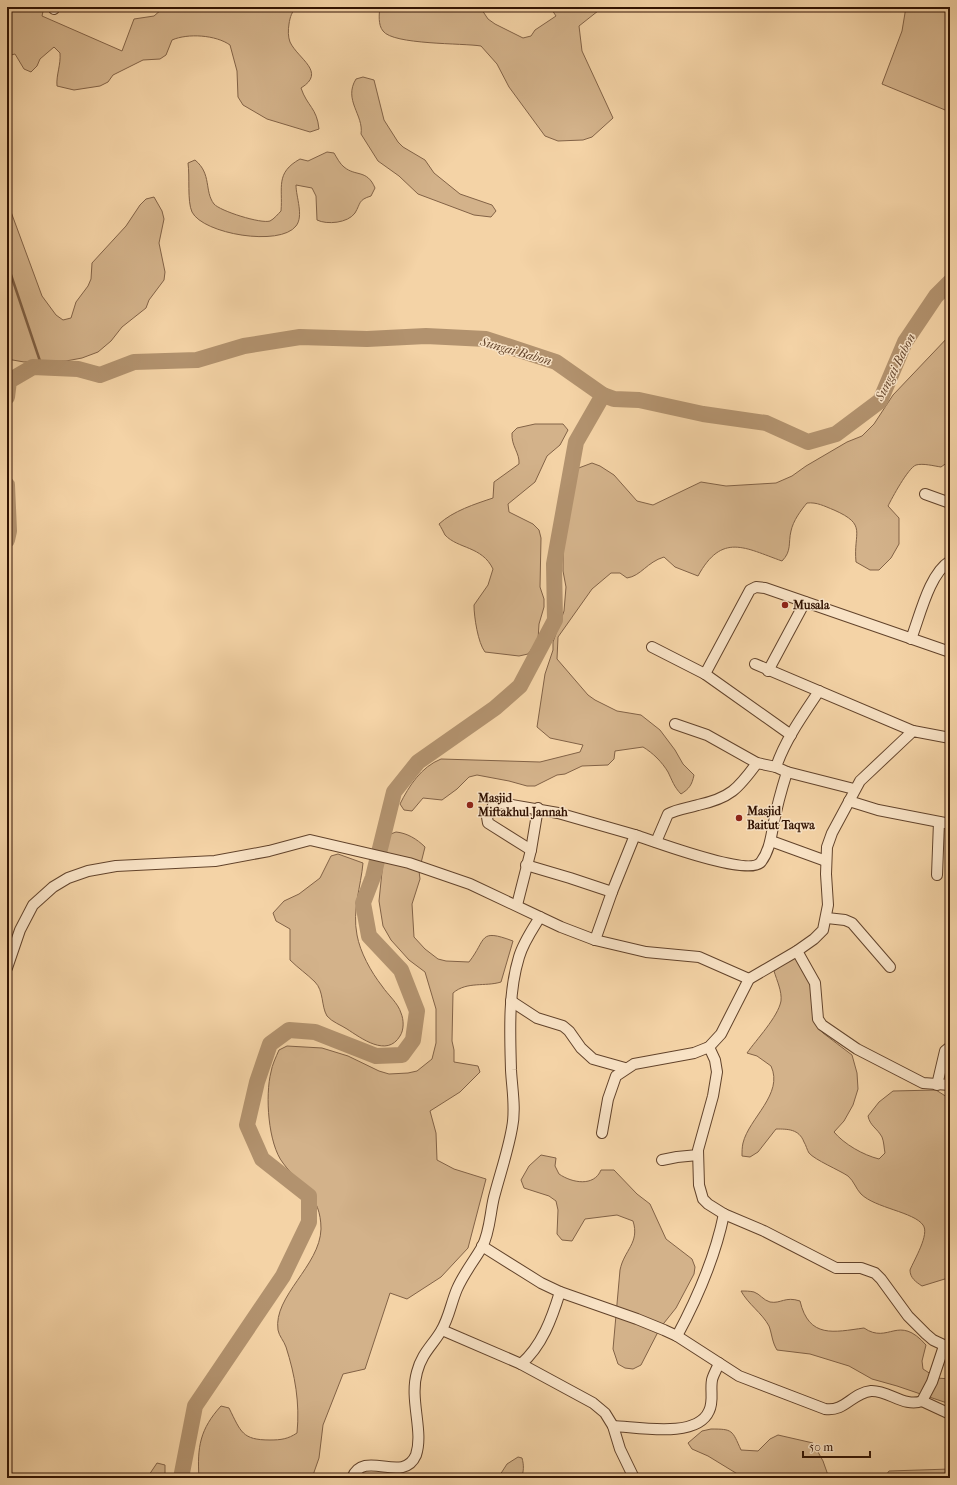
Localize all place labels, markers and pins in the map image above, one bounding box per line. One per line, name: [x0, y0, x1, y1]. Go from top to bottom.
place label: Musala: [792, 598, 830, 612]
marker: Musala: [780, 600, 790, 610]
place label: Masjid Miftakhul Jannah: [477, 791, 568, 820]
marker: Masjid Miftakhul Jannah: [465, 800, 475, 810]
place label: Masjid Baitut Taqwa: [746, 804, 815, 833]
marker: Masjid Baitut Taqwa: [734, 813, 744, 823]

